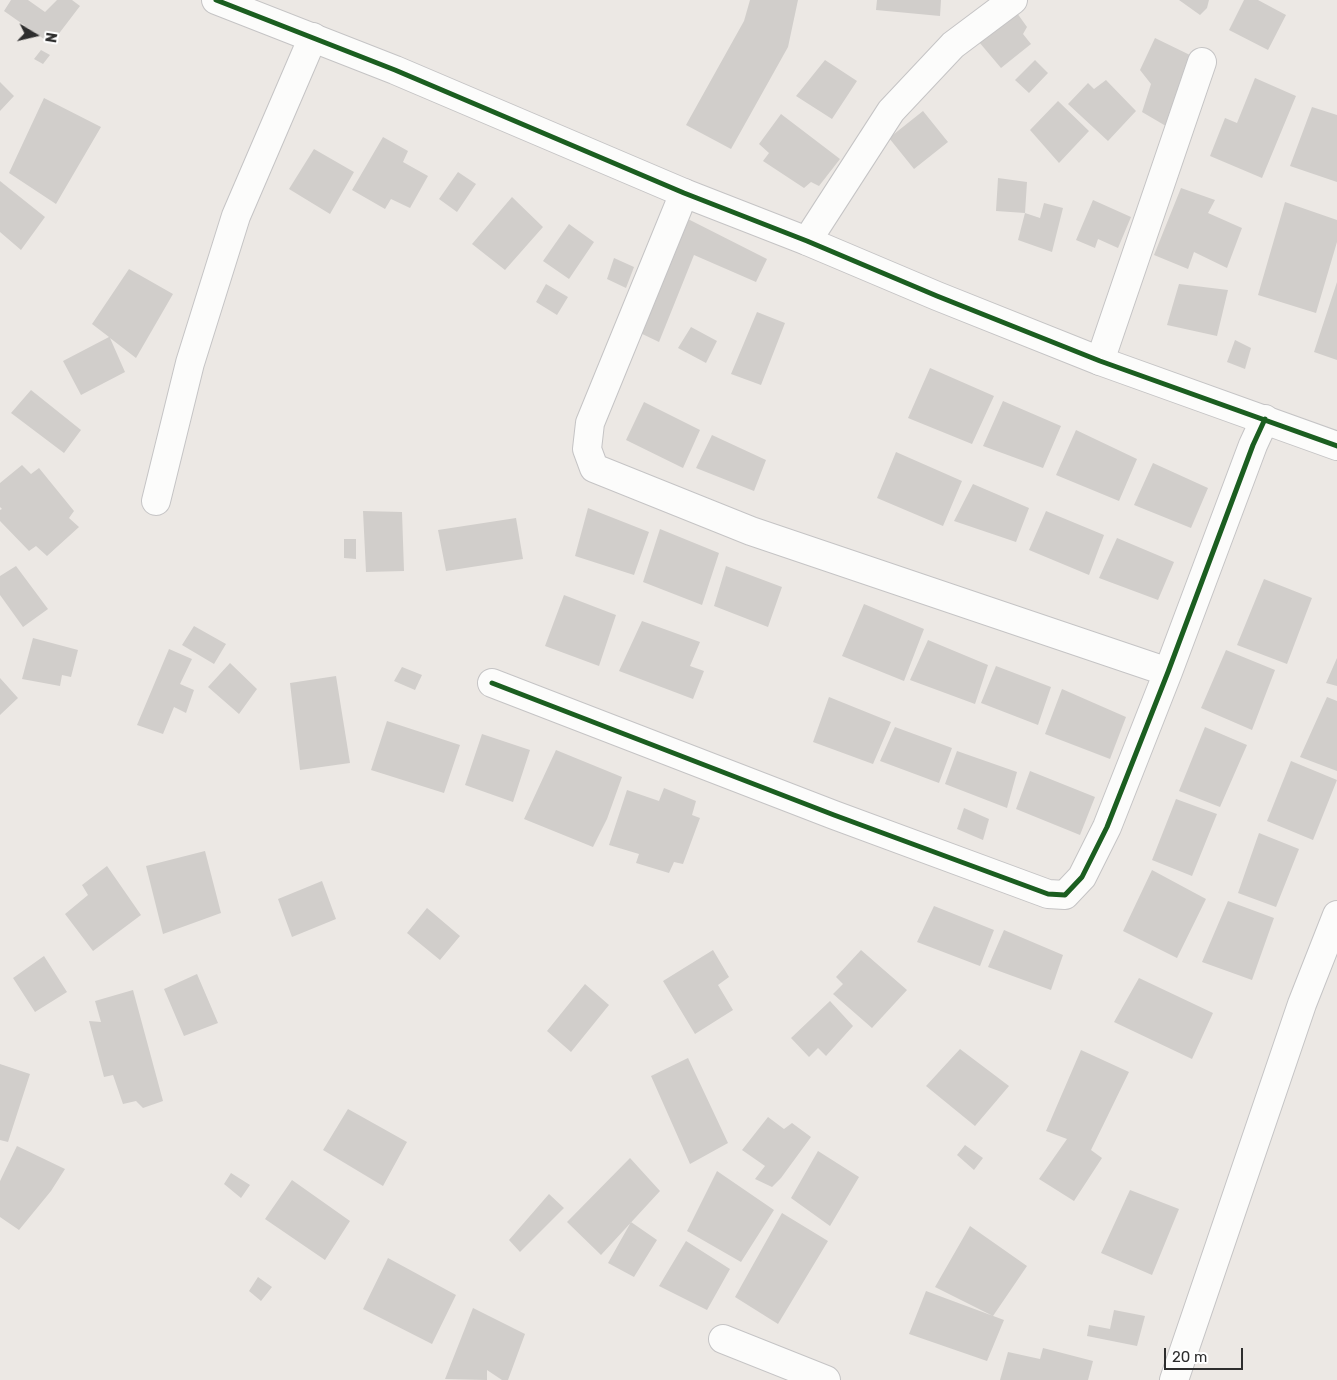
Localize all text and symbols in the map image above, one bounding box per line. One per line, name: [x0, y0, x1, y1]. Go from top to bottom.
north arrow: [10, 10, 60, 60]
text: N: [41, 31, 59, 44]
scale bar: [1167, 1338, 1246, 1370]
text: 20 m: [1172, 1348, 1207, 1366]

